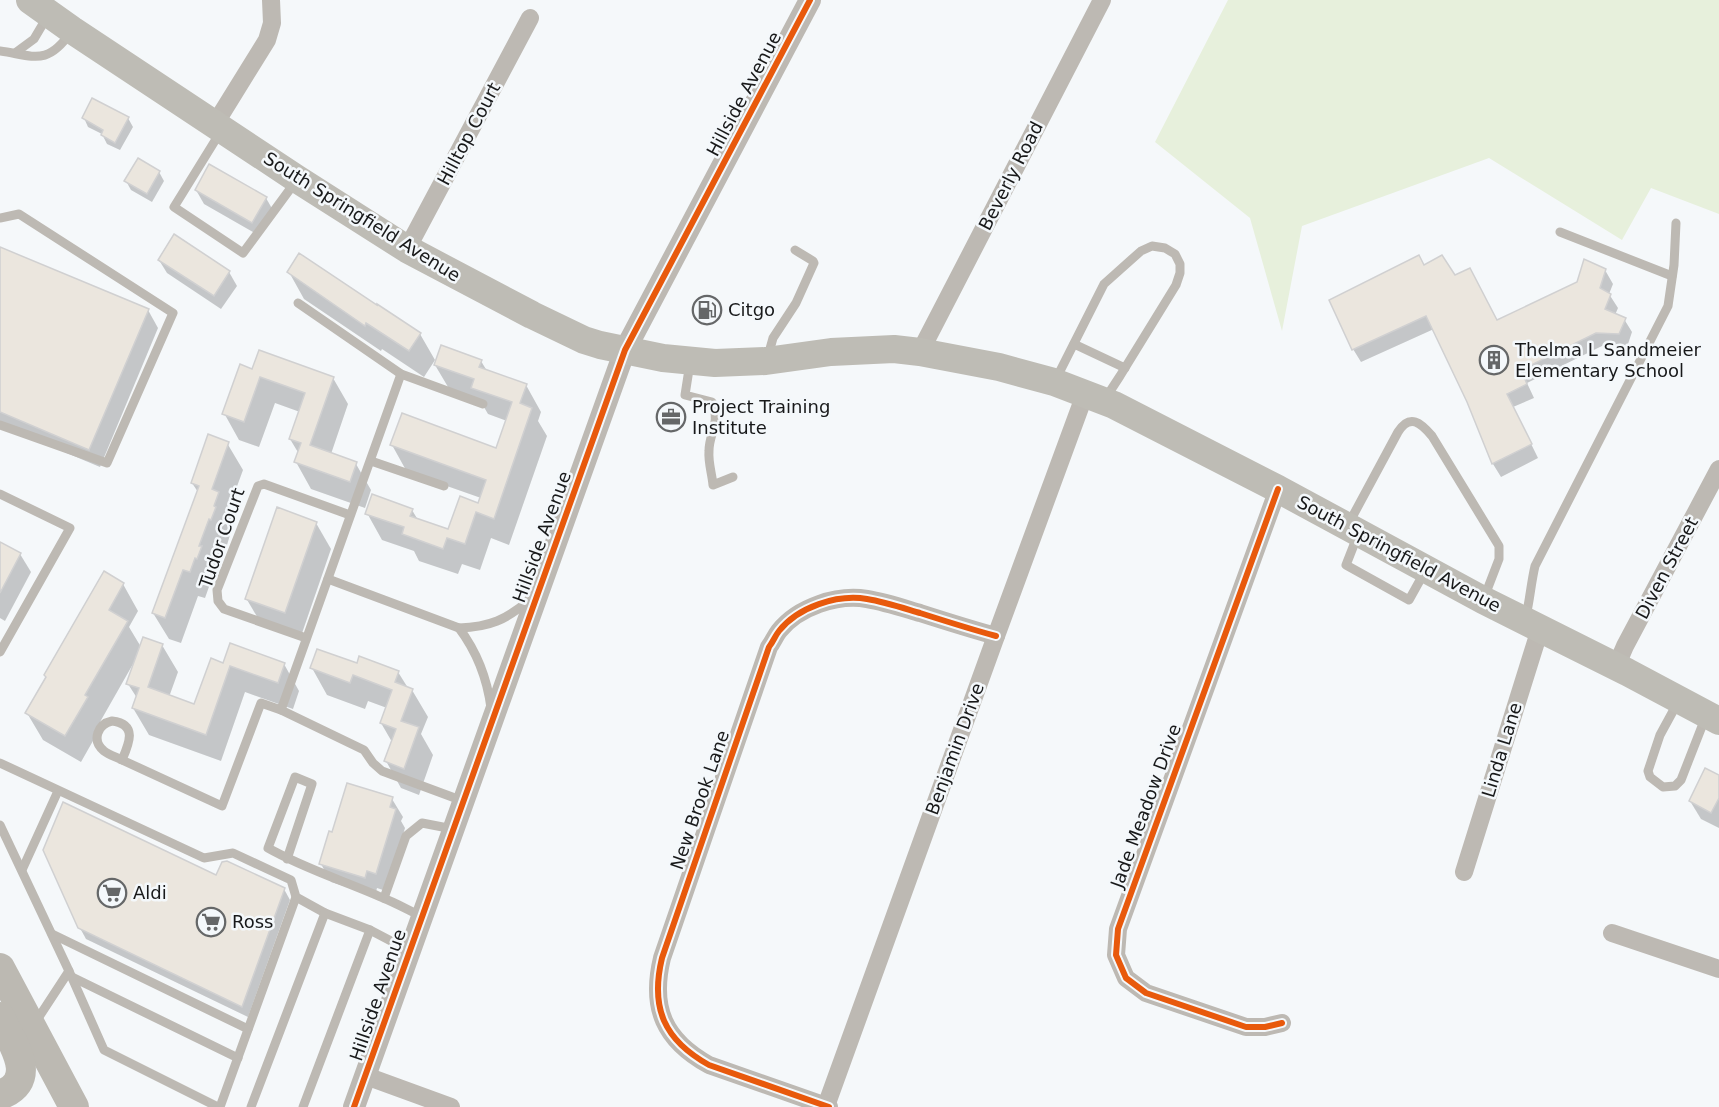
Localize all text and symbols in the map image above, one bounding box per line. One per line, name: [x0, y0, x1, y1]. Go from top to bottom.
street label: Hillside Avenue: [702, 28, 785, 160]
street label: Hilltop Court: [433, 79, 504, 189]
street label: Beverly Road: [974, 118, 1047, 234]
street label: South Springfield Avenue: [260, 147, 464, 286]
fuel station icon: Citgo: [691, 294, 723, 326]
place label: Citgo: [728, 299, 775, 320]
place label: Thelma L Sandmeier Elementary School: [1514, 339, 1701, 381]
building icon: Thelma L Sandmeier Elementary School: [1478, 344, 1510, 376]
place label: Project Training Institute: [692, 396, 830, 438]
office icon: Project Training Institute: [655, 401, 687, 433]
street label: Hillside Avenue: [508, 468, 575, 605]
street label: Tudor Court: [194, 485, 248, 592]
street label: South Springfield Avenue: [1294, 491, 1505, 616]
street label: Diven Street: [1631, 513, 1702, 622]
street label: Benjamin Drive: [921, 680, 988, 818]
street label: Linda Lane: [1477, 700, 1526, 800]
street label: Jade Meadow Drive: [1106, 721, 1185, 892]
street label: New Brook Lane: [666, 727, 733, 872]
supermarket icon: Aldi: [96, 877, 128, 909]
place label: Aldi: [133, 882, 167, 903]
supermarket icon: Ross: [195, 906, 227, 938]
place label: Ross: [232, 911, 273, 932]
street label: Hillside Avenue: [345, 926, 410, 1064]

